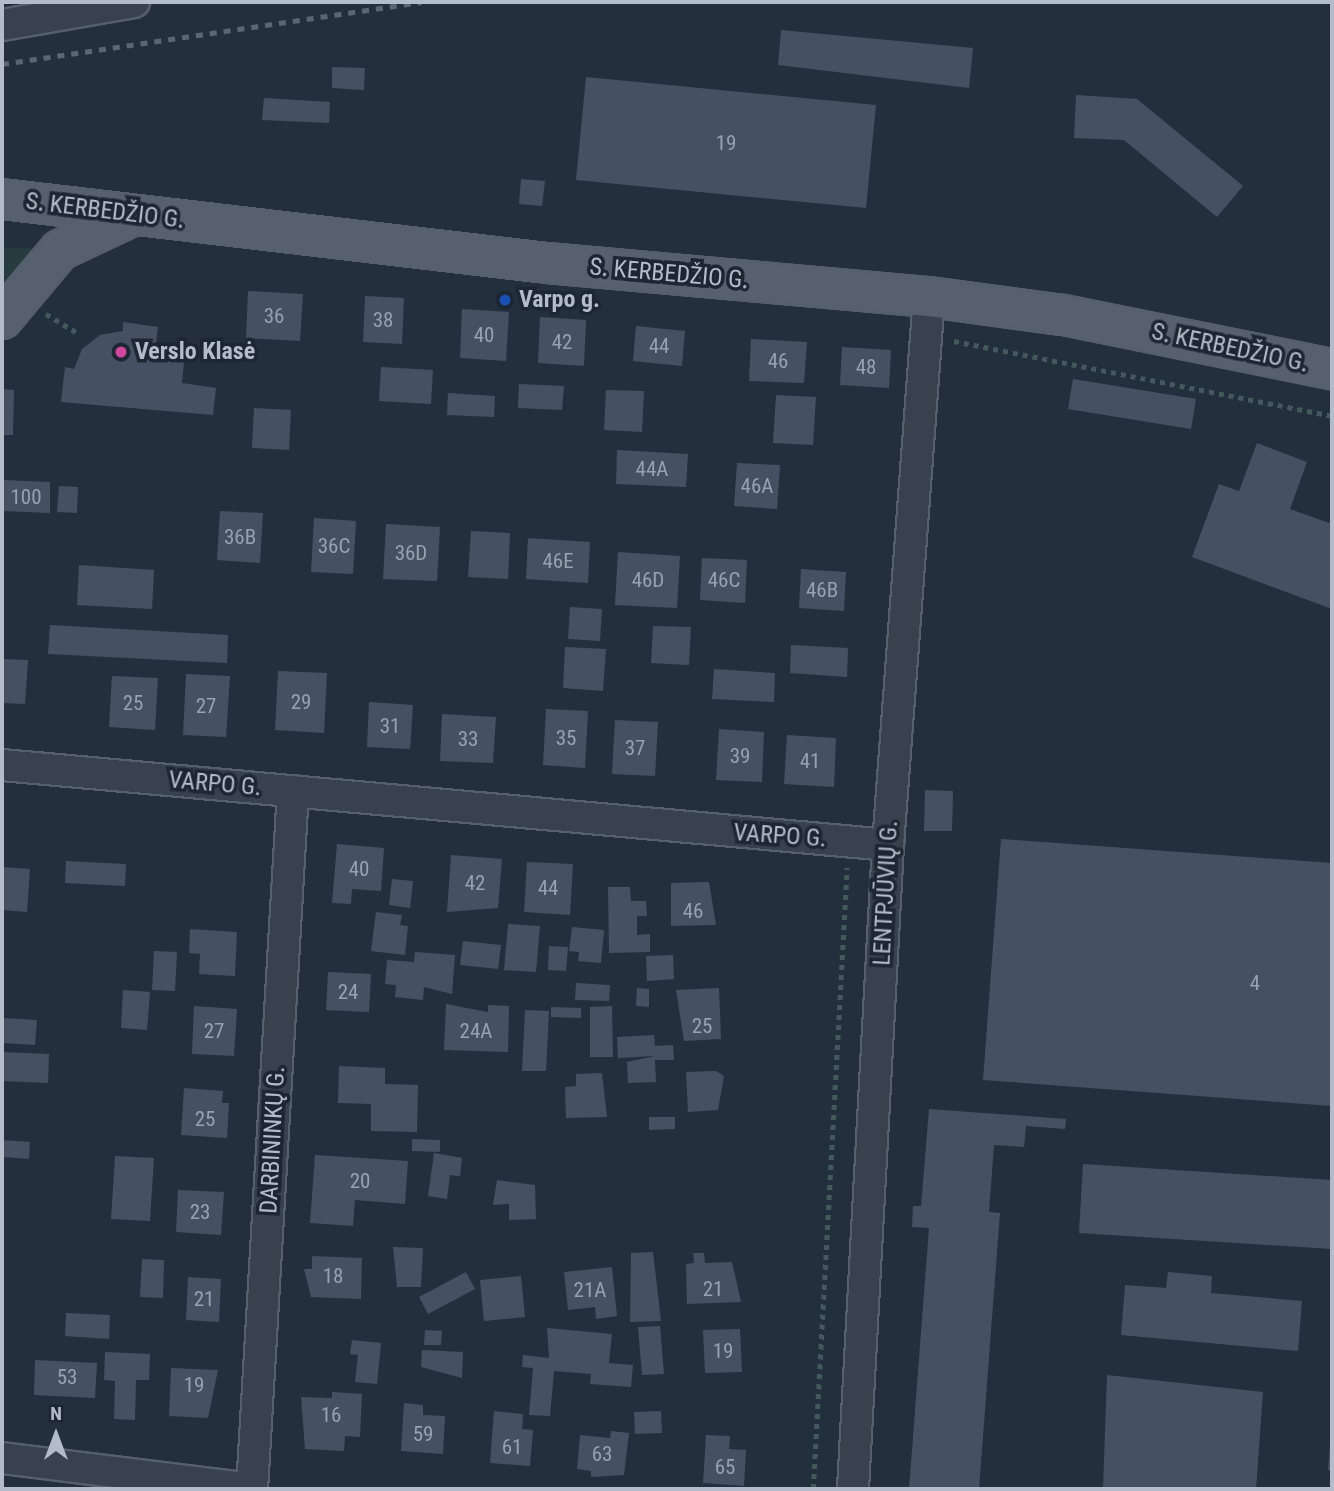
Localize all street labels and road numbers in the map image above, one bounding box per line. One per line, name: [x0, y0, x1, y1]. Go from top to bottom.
street label: S. KERBEDŽIO G.: [24, 187, 186, 235]
street label: S. KERBEDŽIO G.: [588, 253, 750, 295]
street label: S. KERBEDŽIO G.: [1149, 317, 1311, 379]
street label: VARPO G.: [167, 766, 263, 802]
street label: VARPO G.: [733, 818, 827, 854]
street label: LENTPJŪVIŲ G.: [868, 820, 904, 966]
street label: DARBININKŲ G.: [255, 1066, 291, 1214]

